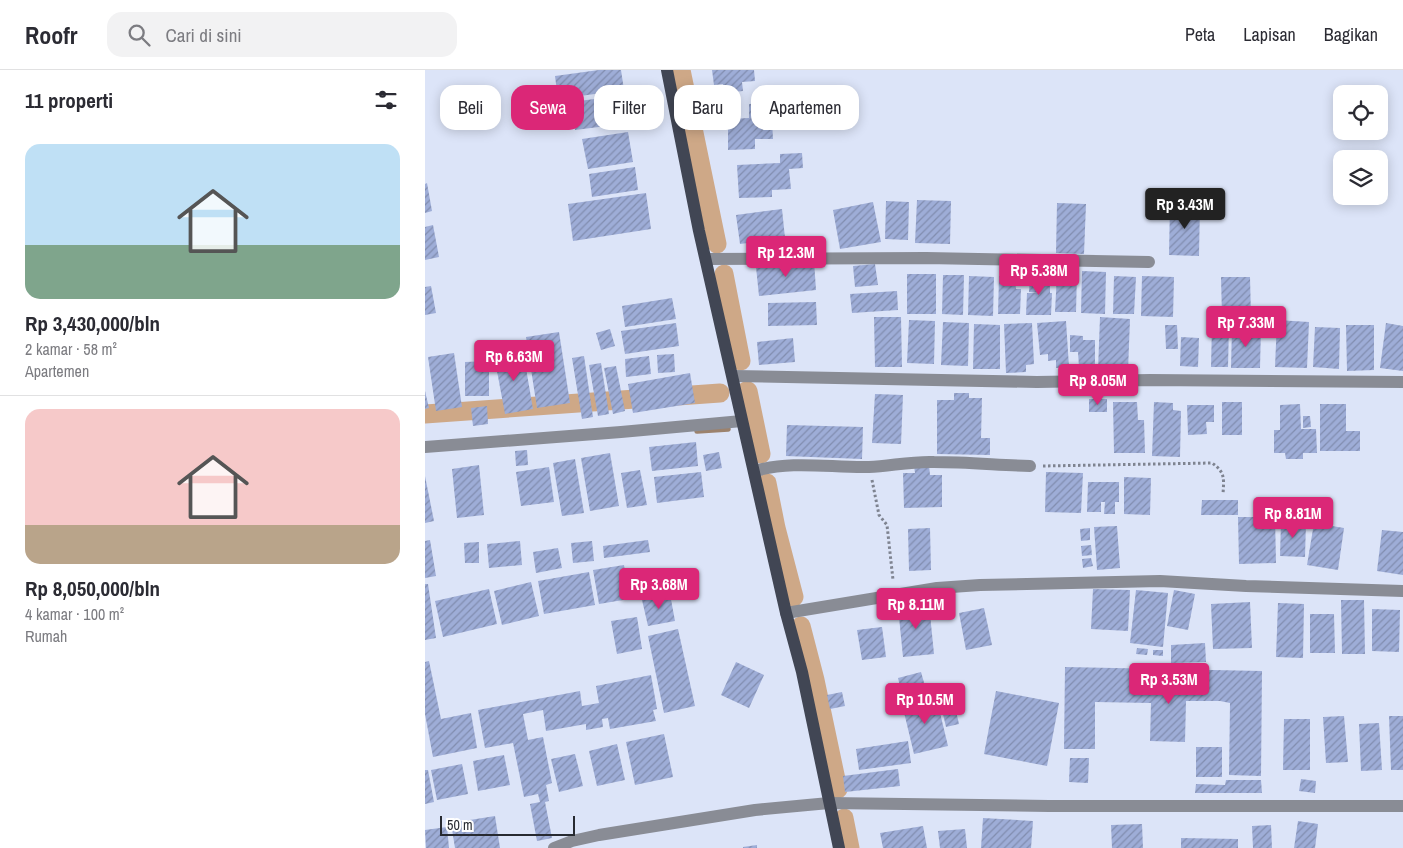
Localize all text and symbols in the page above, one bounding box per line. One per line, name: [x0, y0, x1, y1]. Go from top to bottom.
search box: [107, 12, 457, 57]
text: Roofr: [25, 19, 77, 51]
icon: search: [125, 21, 153, 49]
text: Cari di sini: [165, 22, 242, 48]
text: Peta: [1185, 22, 1215, 47]
text: Lapisan: [1243, 22, 1296, 47]
text: Bagikan: [1324, 22, 1378, 47]
chip: Beli: [440, 85, 501, 130]
chip: Sewa: [511, 85, 584, 130]
chip: Filter: [594, 85, 664, 130]
chip: Baru: [674, 85, 741, 130]
chip: Apartemen: [751, 85, 859, 130]
map controls: [1333, 85, 1388, 205]
button: locate: [1333, 85, 1388, 140]
text: 11 properti: [25, 86, 113, 115]
icon: filters: [372, 86, 400, 114]
button: layers: [1333, 150, 1388, 205]
icon: home: [168, 176, 258, 266]
pin: Rp 3.43M: [1133, 188, 1237, 230]
text: Rp 3.43M: [1156, 193, 1214, 215]
pin: Rp 12.3M: [734, 236, 838, 278]
text: Rp 12.3M: [757, 241, 815, 263]
pin: Rp 5.38M: [987, 254, 1091, 296]
text: Rp 5.38M: [1010, 259, 1068, 281]
pin: Rp 7.33M: [1194, 306, 1298, 348]
text: Rp 3,430,000/bln: [25, 309, 160, 338]
text: Rp 7.33M: [1217, 311, 1275, 333]
text: 2 kamar · 58 m²: [25, 338, 117, 360]
pin: Rp 6.63M: [462, 340, 566, 382]
text: Rp 6.63M: [485, 345, 543, 367]
text: Apartemen: [25, 360, 89, 382]
pin: Rp 8.05M: [1046, 364, 1150, 406]
text: Rp 8.05M: [1069, 369, 1127, 391]
icon: home: [168, 442, 258, 532]
pin: Rp 8.81M: [1241, 496, 1345, 539]
text: Rp 8.81M: [1264, 502, 1322, 524]
pin: Rp 3.68M: [607, 568, 711, 610]
text: Rp 3.68M: [630, 573, 688, 595]
text: Rp 8,050,000/bln: [25, 574, 160, 603]
pin: Rp 8.11M: [864, 588, 968, 630]
text: Rp 8.11M: [888, 593, 944, 615]
text: 4 kamar · 100 m²: [25, 603, 124, 625]
text: Rumah: [25, 625, 67, 647]
pin: Rp 3.53M: [1117, 662, 1221, 705]
text: Rp 3.53M: [1140, 668, 1198, 690]
pin: Rp 10.5M: [873, 682, 977, 725]
text: Rp 10.5M: [896, 688, 954, 710]
scale bar: [440, 813, 575, 836]
text: 50 m: [447, 816, 473, 834]

